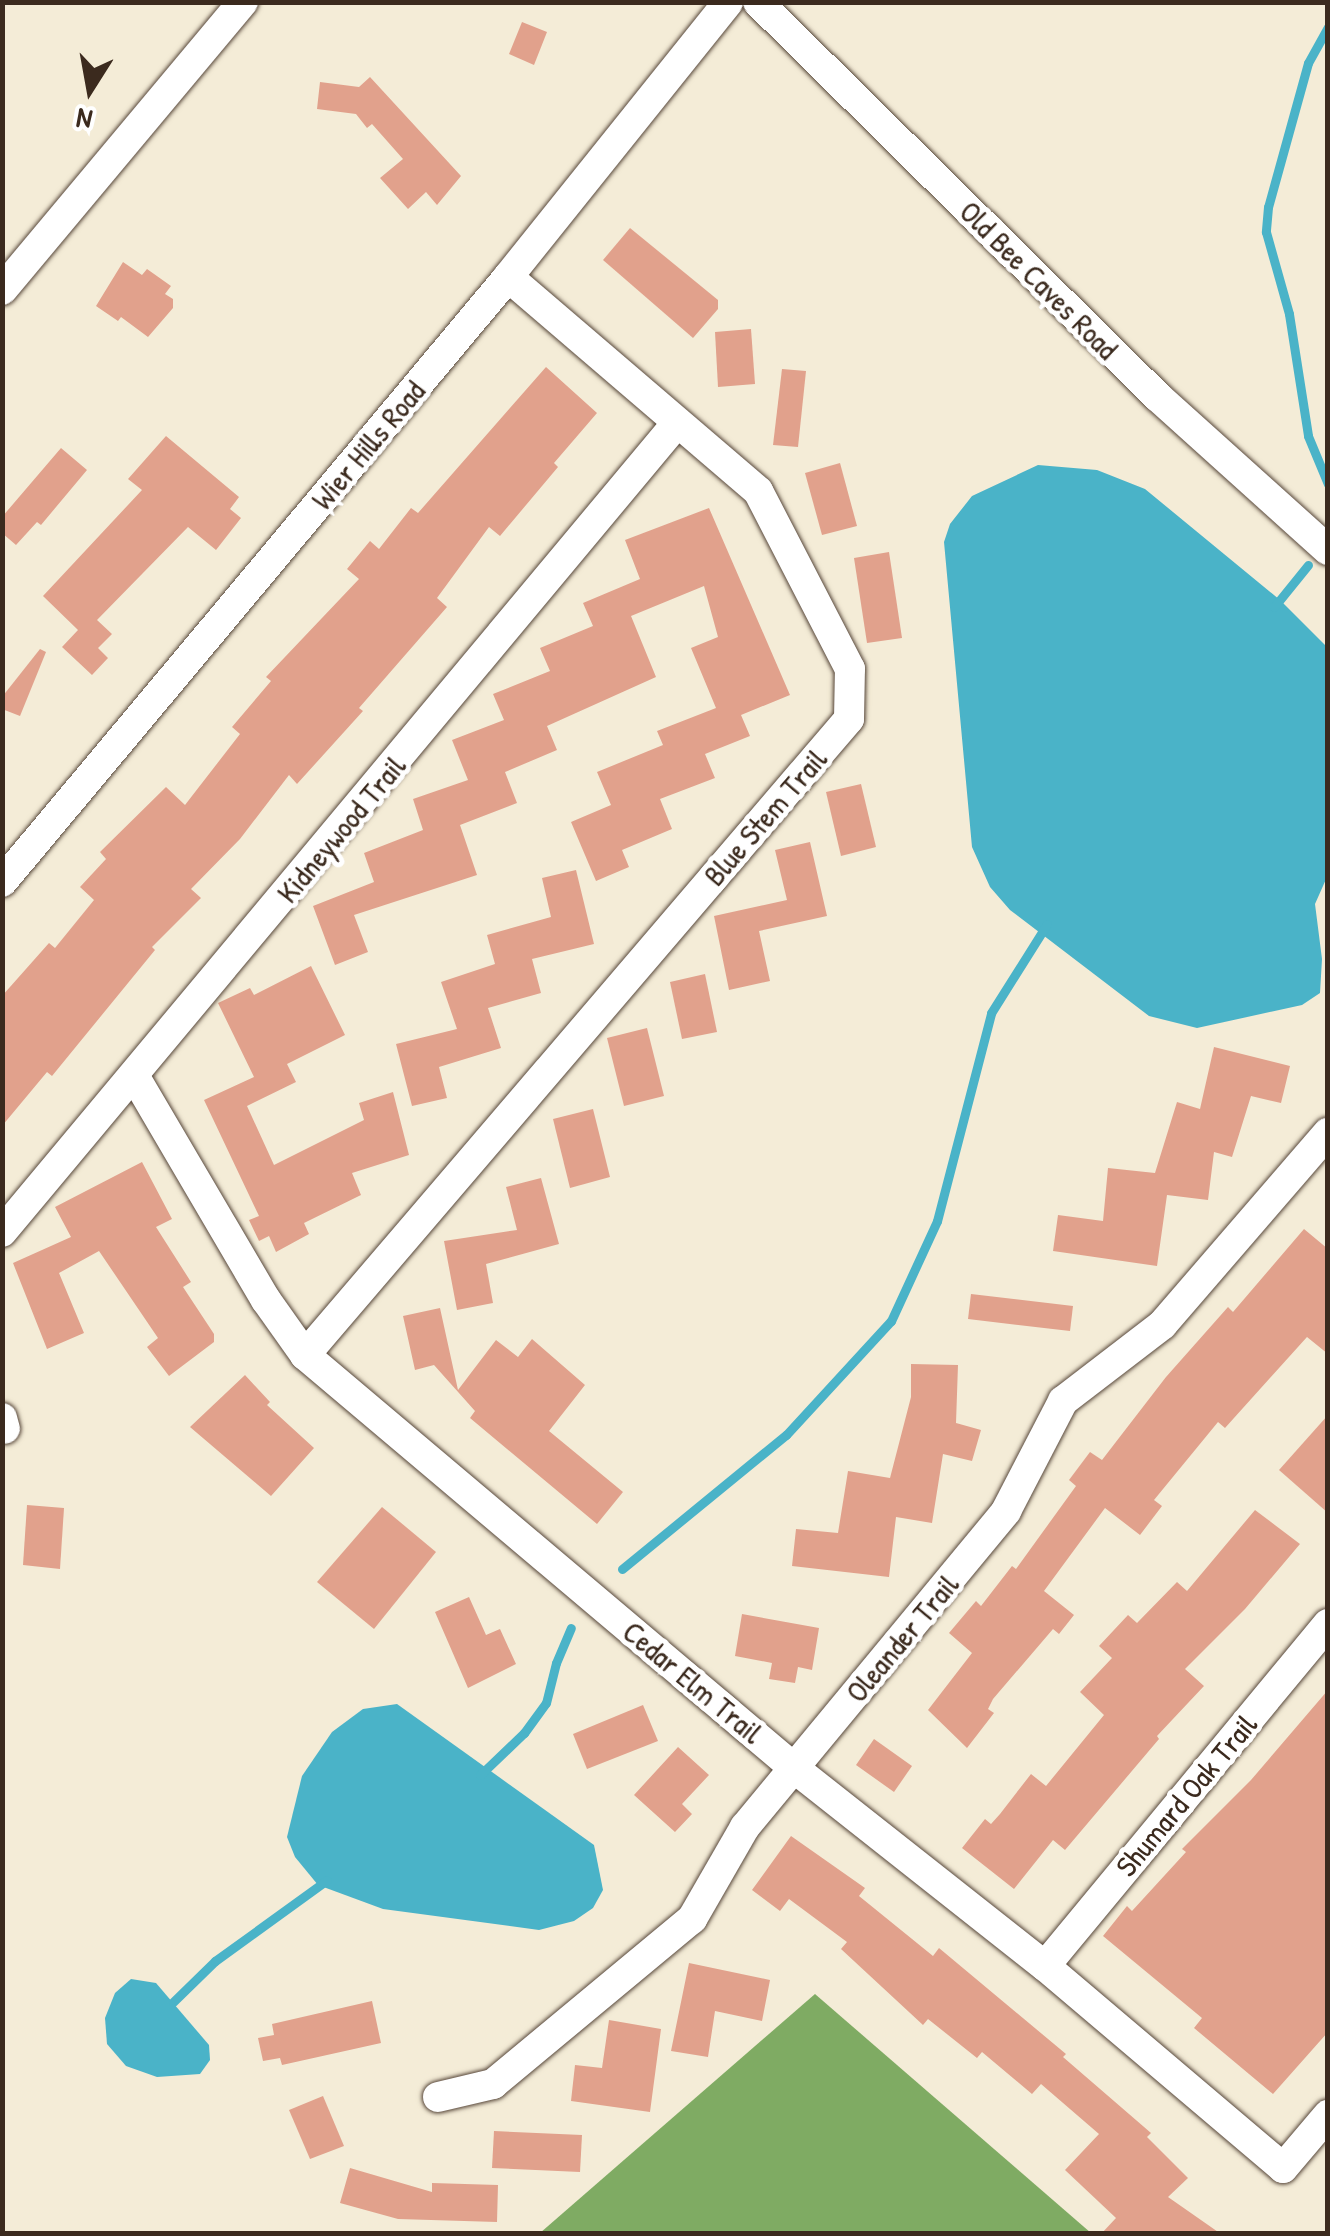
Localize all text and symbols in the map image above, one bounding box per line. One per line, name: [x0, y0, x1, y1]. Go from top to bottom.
north arrow: [40, 40, 140, 140]
text: N: [73, 99, 95, 140]
street label: Old Bee Caves Road: [952, 193, 1126, 367]
street label: Wier Hills Road: [304, 373, 432, 517]
street label: Blue Stem Trail: [696, 741, 834, 893]
street label: Kidneywood Trail: [269, 748, 413, 910]
street label: Oleander Trail: [838, 1567, 966, 1709]
street label: Cedar Elm Trail: [616, 1613, 770, 1751]
street label: Shumard Oak Trail: [1108, 1707, 1264, 1883]

